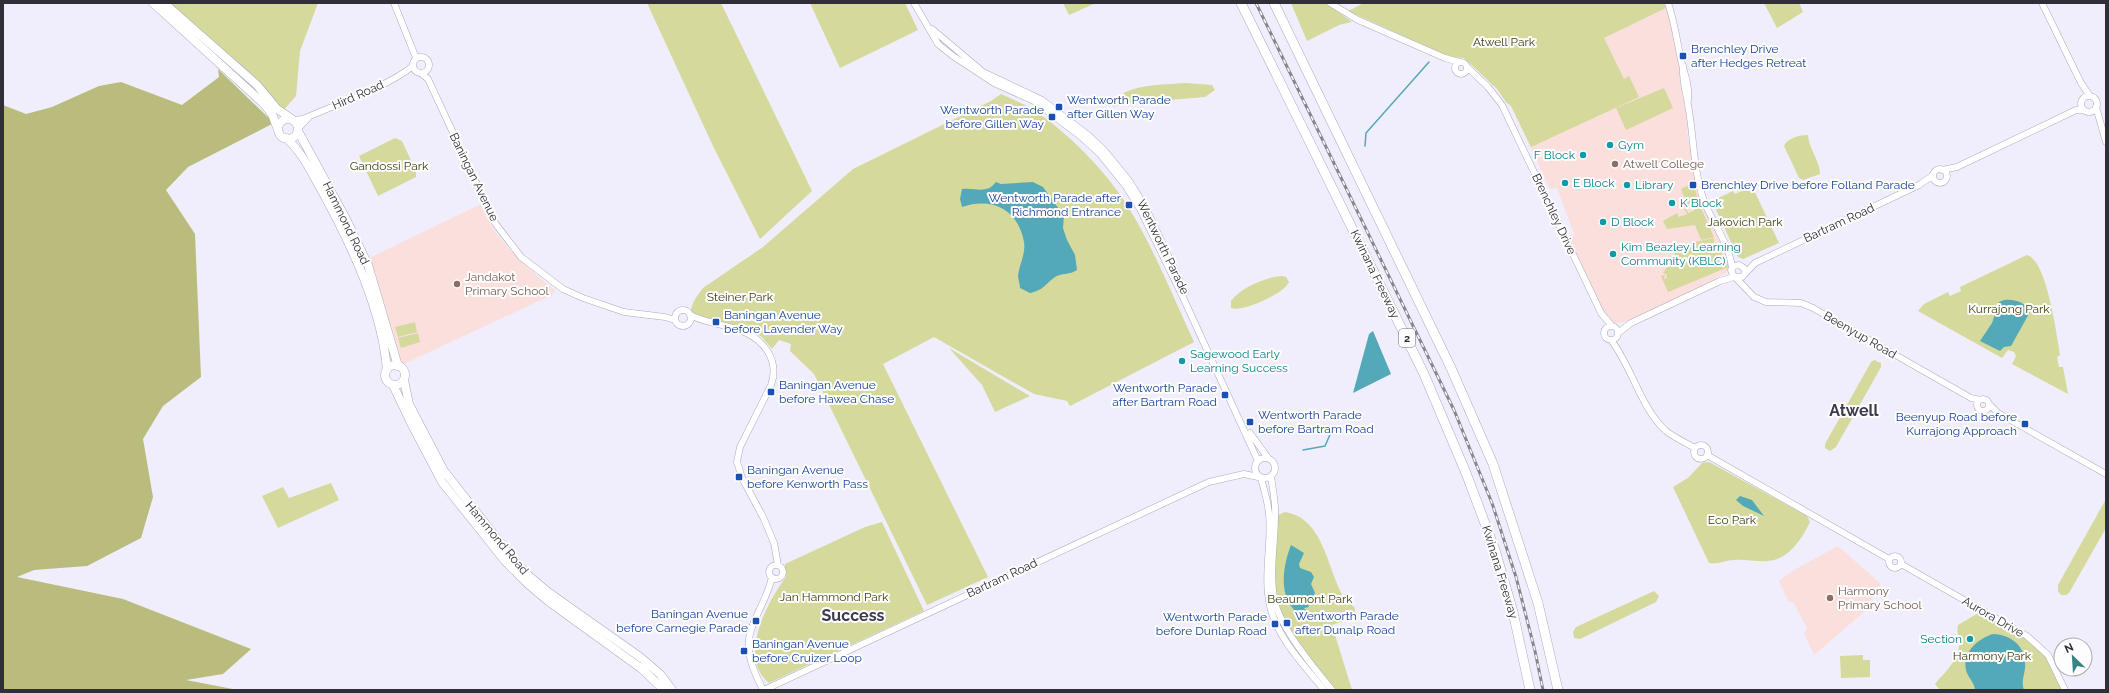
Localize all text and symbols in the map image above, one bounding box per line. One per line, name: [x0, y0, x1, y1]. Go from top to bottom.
park label: Atwell Park: [1473, 35, 1536, 49]
place label: Brenchley Drive after Hedges Retreat: [1691, 42, 1806, 70]
marker: Brenchley Drive after Hedges Retreat: [1678, 51, 1688, 61]
street label: Hird Road: [330, 77, 386, 113]
place label: Wentworth Parade after Gillen Way: [1067, 93, 1171, 121]
marker: Wentworth Parade after Gillen Way: [1054, 102, 1064, 112]
place label: Wentworth Parade before Gillen Way: [940, 103, 1044, 131]
marker: Wentworth Parade before Gillen Way: [1047, 112, 1057, 122]
street label: Baningan Avenue: [446, 130, 502, 224]
place label: Gym: [1618, 138, 1644, 152]
marker: Gym: [1605, 140, 1615, 150]
place label: F Block: [1534, 148, 1576, 162]
marker: F Block: [1578, 150, 1588, 160]
place label: Atwell College: [1623, 157, 1704, 171]
park label: Gandossi Park: [350, 159, 429, 173]
marker: Atwell College: [1610, 159, 1620, 169]
street label: Brenchley Drive: [1529, 171, 1579, 257]
place label: E Block: [1573, 176, 1615, 190]
marker: E Block: [1560, 178, 1570, 188]
place label: Library: [1635, 178, 1674, 192]
place label: Brenchley Drive before Folland Parade: [1701, 178, 1915, 192]
street label: Hammond Road: [320, 179, 372, 267]
marker: Library: [1622, 180, 1632, 190]
marker: Brenchley Drive before Folland Parade: [1688, 180, 1698, 190]
place label: Wentworth Parade after Richmond Entrance: [988, 191, 1122, 219]
place label: K Block: [1680, 196, 1723, 210]
street label: Wentworth Parade: [1134, 197, 1192, 297]
marker: K Block: [1667, 198, 1677, 208]
marker: Wentworth Parade after Richmond Entrance: [1124, 200, 1134, 210]
street label: Bartram Road: [1801, 201, 1877, 245]
place label: D Block: [1611, 215, 1655, 229]
park label: Jakovich Park: [1707, 215, 1783, 229]
marker: D Block: [1598, 217, 1608, 227]
street label: Kwinana Freeway: [1347, 227, 1403, 321]
place label: Kim Beazley Learning Community (KBLC): [1621, 240, 1741, 268]
marker: Kim Beazley Learning Community (KBLC): [1608, 249, 1618, 259]
place label: Jandakot Primary School: [465, 270, 549, 298]
marker: Jandakot Primary School: [452, 279, 462, 289]
park label: Steiner Park: [707, 290, 774, 304]
park label: Kurrajong Park: [1968, 302, 2050, 316]
place label: Baningan Avenue before Lavender Way: [724, 308, 843, 336]
street label: Beenyup Road: [1821, 308, 1899, 362]
marker: Baningan Avenue before Lavender Way: [711, 317, 721, 327]
road number: 2: [1399, 329, 1415, 347]
place label: Sagewood Early Learning Success: [1190, 347, 1288, 375]
marker: Sagewood Early Learning Success: [1177, 356, 1187, 366]
place label: Baningan Avenue before Hawea Chase: [779, 378, 894, 406]
place label: Wentworth Parade after Bartram Road: [1112, 381, 1217, 409]
marker: Baningan Avenue before Hawea Chase: [766, 387, 776, 397]
marker: Wentworth Parade after Bartram Road: [1220, 390, 1230, 400]
district label: Atwell: [1829, 401, 1880, 420]
place label: Wentworth Parade before Bartram Road: [1258, 408, 1374, 436]
place label: Beenyup Road before Kurrajong Approach: [1896, 410, 2017, 438]
marker: Wentworth Parade before Bartram Road: [1245, 417, 1255, 427]
marker: Beenyup Road before Kurrajong Approach: [2020, 419, 2030, 429]
place label: Baningan Avenue before Kenworth Pass: [747, 463, 868, 491]
marker: Baningan Avenue before Kenworth Pass: [734, 472, 744, 482]
street label: Hammond Road: [462, 499, 532, 577]
park label: Eco Park: [1708, 513, 1757, 527]
street label: Kwinana Freeway: [1479, 524, 1521, 621]
street label: Bartram Road: [964, 556, 1040, 600]
place label: Harmony Primary School: [1838, 584, 1922, 612]
park label: Jan Hammond Park: [780, 590, 889, 604]
park label: Beaumont Park: [1267, 592, 1353, 606]
marker: Harmony Primary School: [1825, 593, 1835, 603]
street label: Aurora Drive: [1960, 594, 2026, 640]
district label: Success: [822, 606, 885, 625]
place label: Baningan Avenue before Carnegie Parade: [616, 607, 748, 635]
place label: Wentworth Parade after Dunalp Road: [1295, 609, 1399, 637]
place label: Wentworth Parade before Dunlap Road: [1156, 610, 1267, 638]
marker: Baningan Avenue before Carnegie Parade: [751, 616, 761, 626]
marker: Wentworth Parade after Dunalp Road: [1282, 618, 1292, 628]
marker: Wentworth Parade before Dunlap Road: [1270, 619, 1280, 629]
place label: Section: [1920, 632, 1962, 646]
marker: Section: [1965, 634, 1975, 644]
place label: Baningan Avenue before Cruizer Loop: [752, 637, 862, 665]
north arrow: [2053, 637, 2093, 677]
text: N: [2062, 641, 2076, 656]
marker: Baningan Avenue before Cruizer Loop: [739, 646, 749, 656]
park label: Harmony Park: [1953, 649, 2032, 663]

